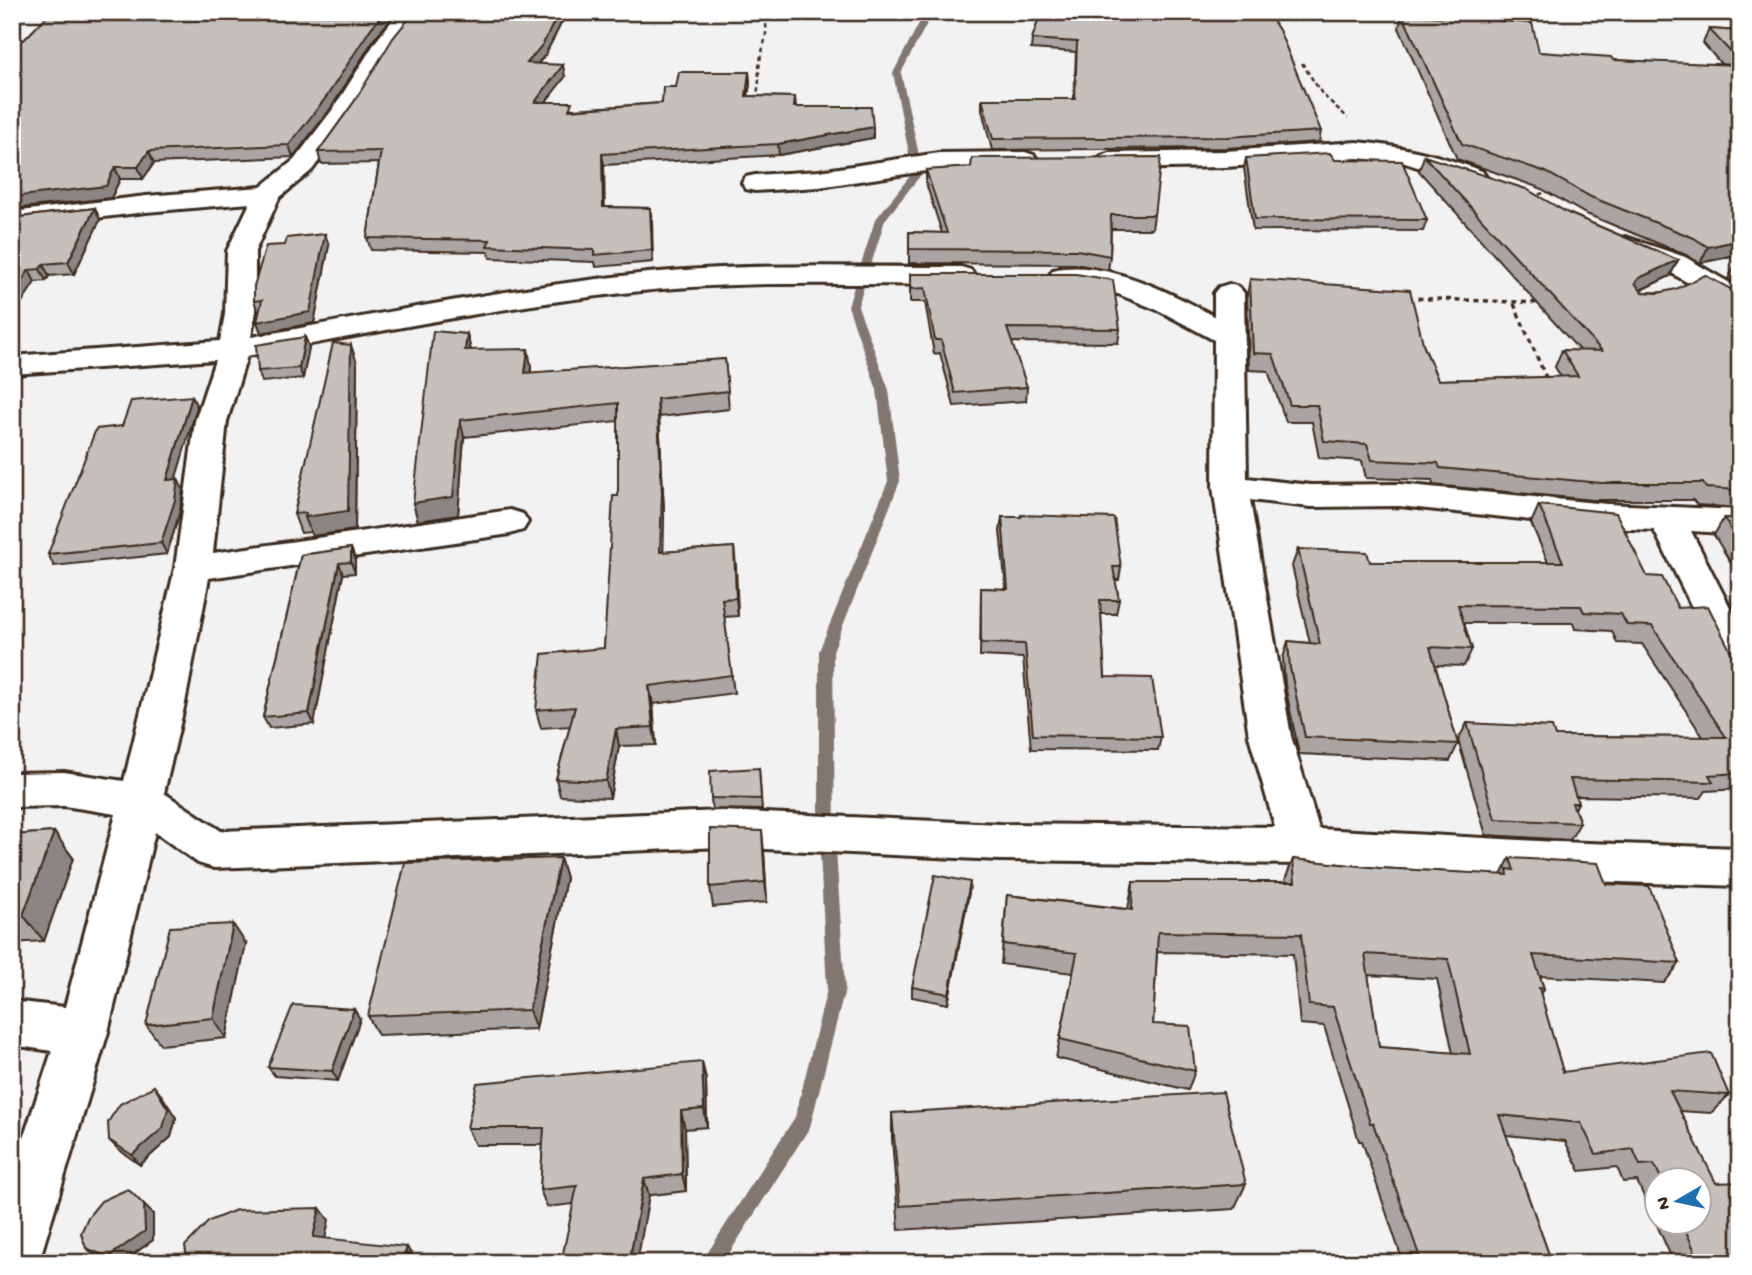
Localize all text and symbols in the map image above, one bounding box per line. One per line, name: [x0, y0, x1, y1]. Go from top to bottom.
north arrow: [1644, 1166, 1714, 1236]
text: N: [1652, 1195, 1677, 1211]

